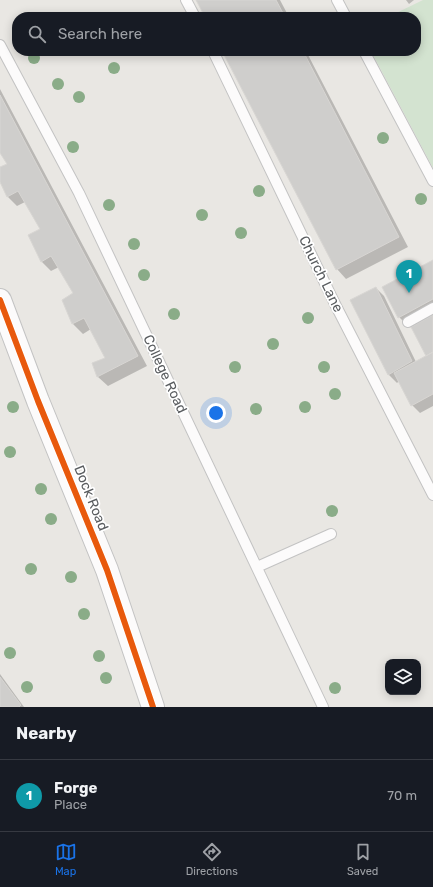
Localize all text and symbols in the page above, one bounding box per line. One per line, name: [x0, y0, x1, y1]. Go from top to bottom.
search box: [12, 12, 421, 56]
icon: search: [26, 23, 48, 45]
text: Search here: [58, 25, 142, 43]
street label: Church Lane: [295, 233, 347, 315]
pin: 1: [396, 260, 422, 293]
street label: College Road: [139, 332, 191, 416]
your location: [206, 403, 226, 423]
street label: Dock Road: [70, 463, 112, 533]
map controls: [385, 659, 421, 695]
button: layers: [385, 659, 421, 695]
text: Nearby: [16, 723, 77, 743]
text: Forge: [54, 779, 97, 797]
text: 1: [26, 788, 32, 803]
text: 70 m: [387, 788, 417, 803]
text: Place: [54, 797, 87, 812]
tab: Map: [55, 841, 77, 878]
tab: Directions: [186, 841, 238, 878]
tab: Saved: [347, 841, 378, 878]

